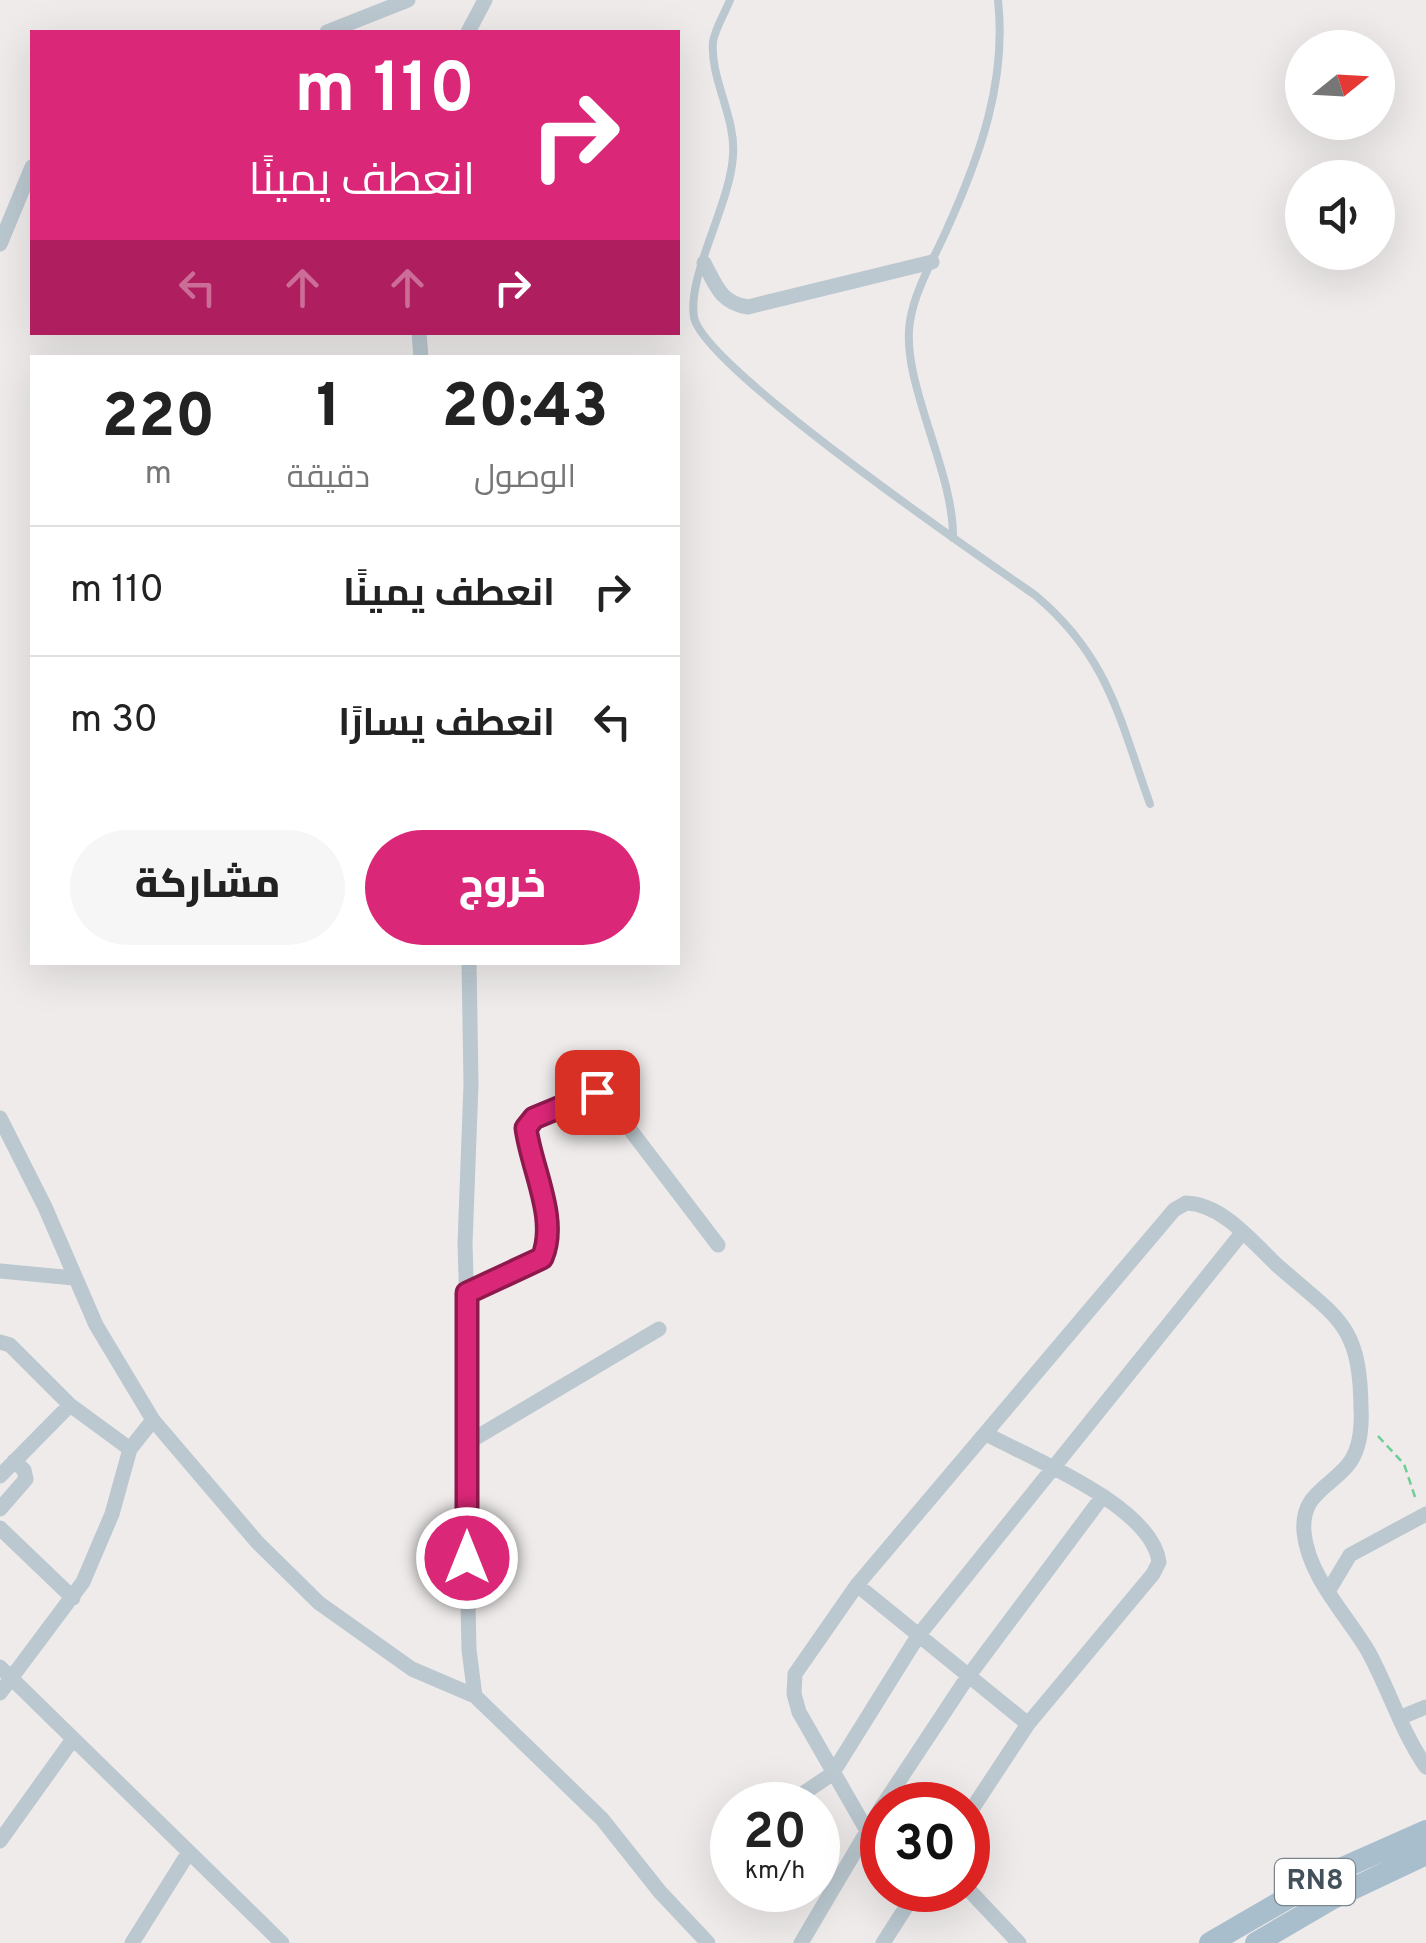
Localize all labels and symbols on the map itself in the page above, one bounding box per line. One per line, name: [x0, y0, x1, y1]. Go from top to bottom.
north arrow: [1285, 30, 1395, 140]
pin: [555, 1050, 640, 1135]
position arrow: [415, 1506, 519, 1610]
speed limit sign: 30: [860, 1782, 990, 1912]
road number: RN8: [1275, 1859, 1355, 1905]

